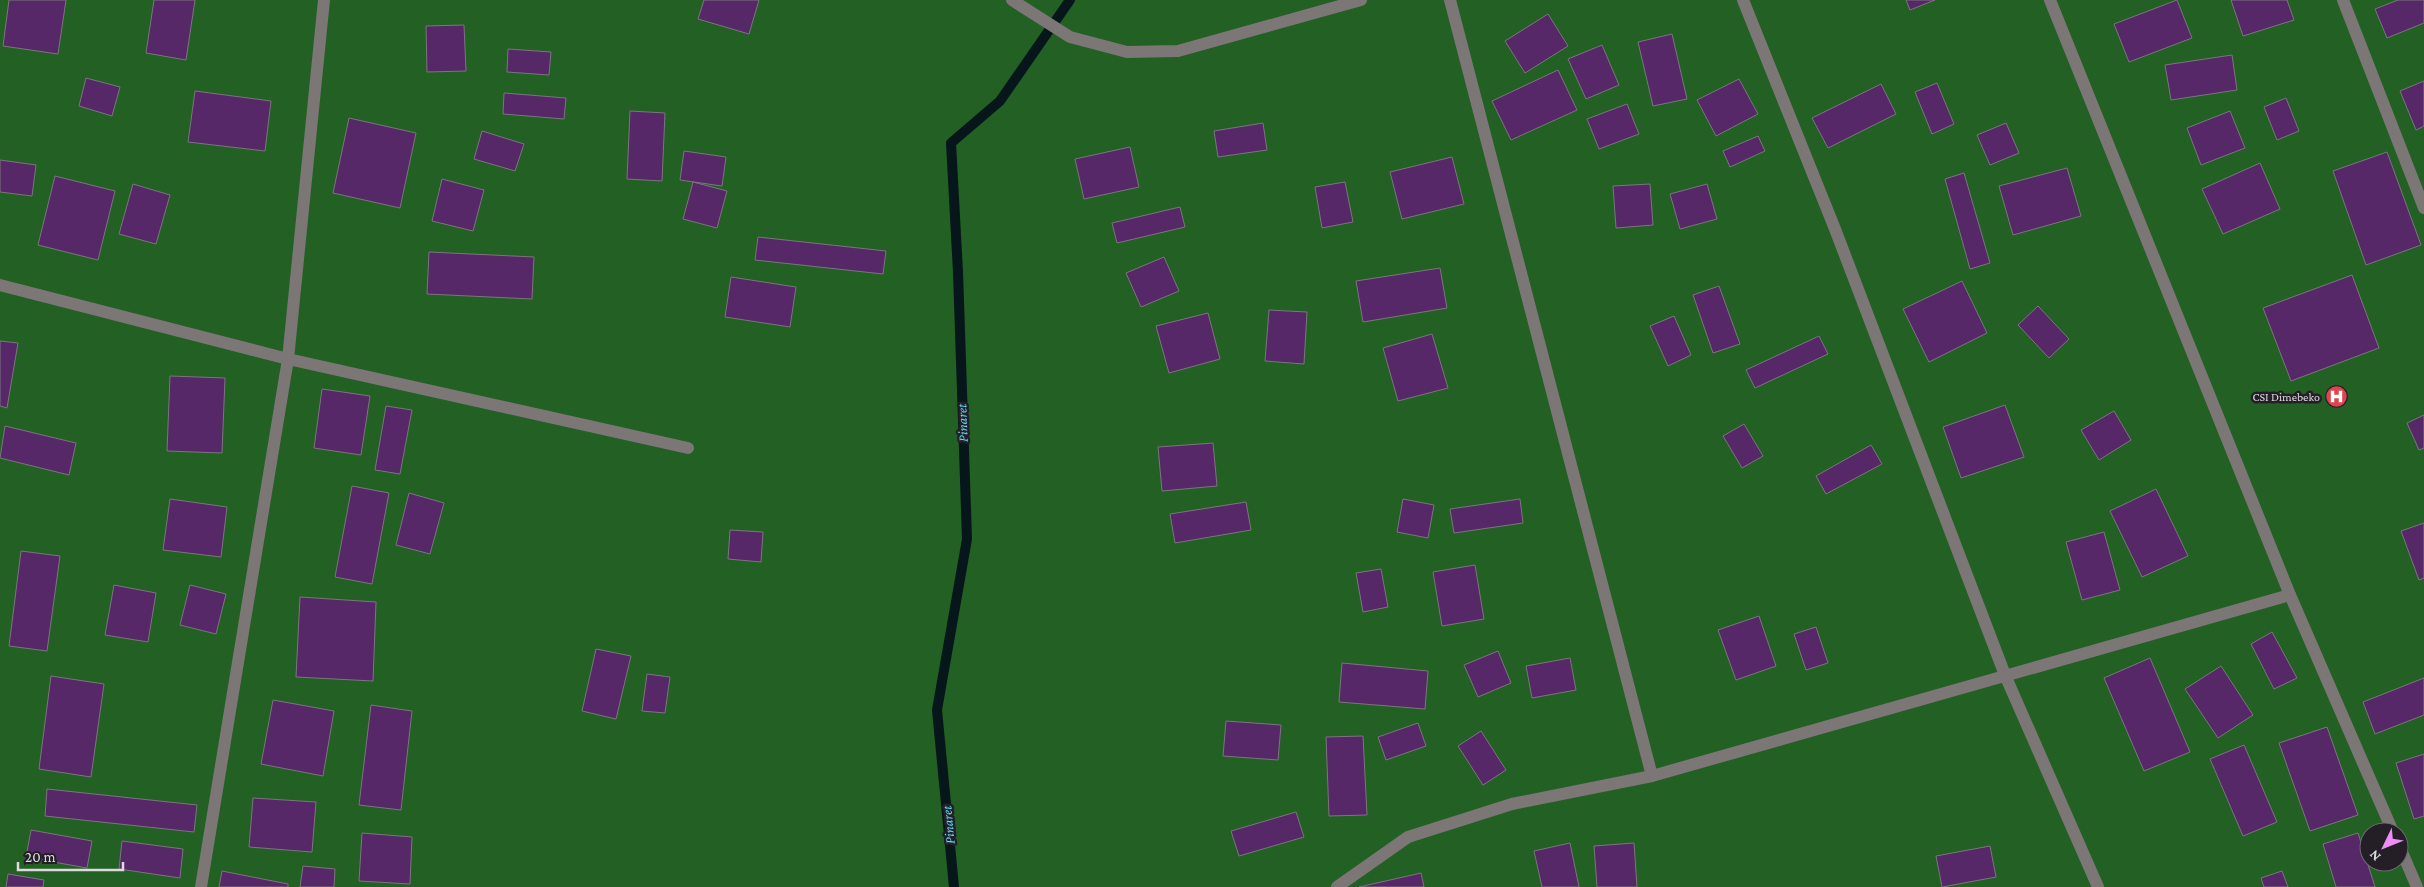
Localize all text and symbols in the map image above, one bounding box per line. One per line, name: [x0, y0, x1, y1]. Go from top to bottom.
hospital icon: CSI Dimebeko: [2324, 385, 2348, 409]
place label: CSI Dimebeko: [2252, 390, 2320, 404]
water label: Pinaret: [953, 403, 971, 443]
water label: Pinaret: [938, 804, 958, 845]
north arrow: [2359, 822, 2409, 872]
scale bar: [18, 840, 122, 872]
text: N: [2365, 847, 2384, 865]
text: 20 m: [25, 849, 56, 865]

